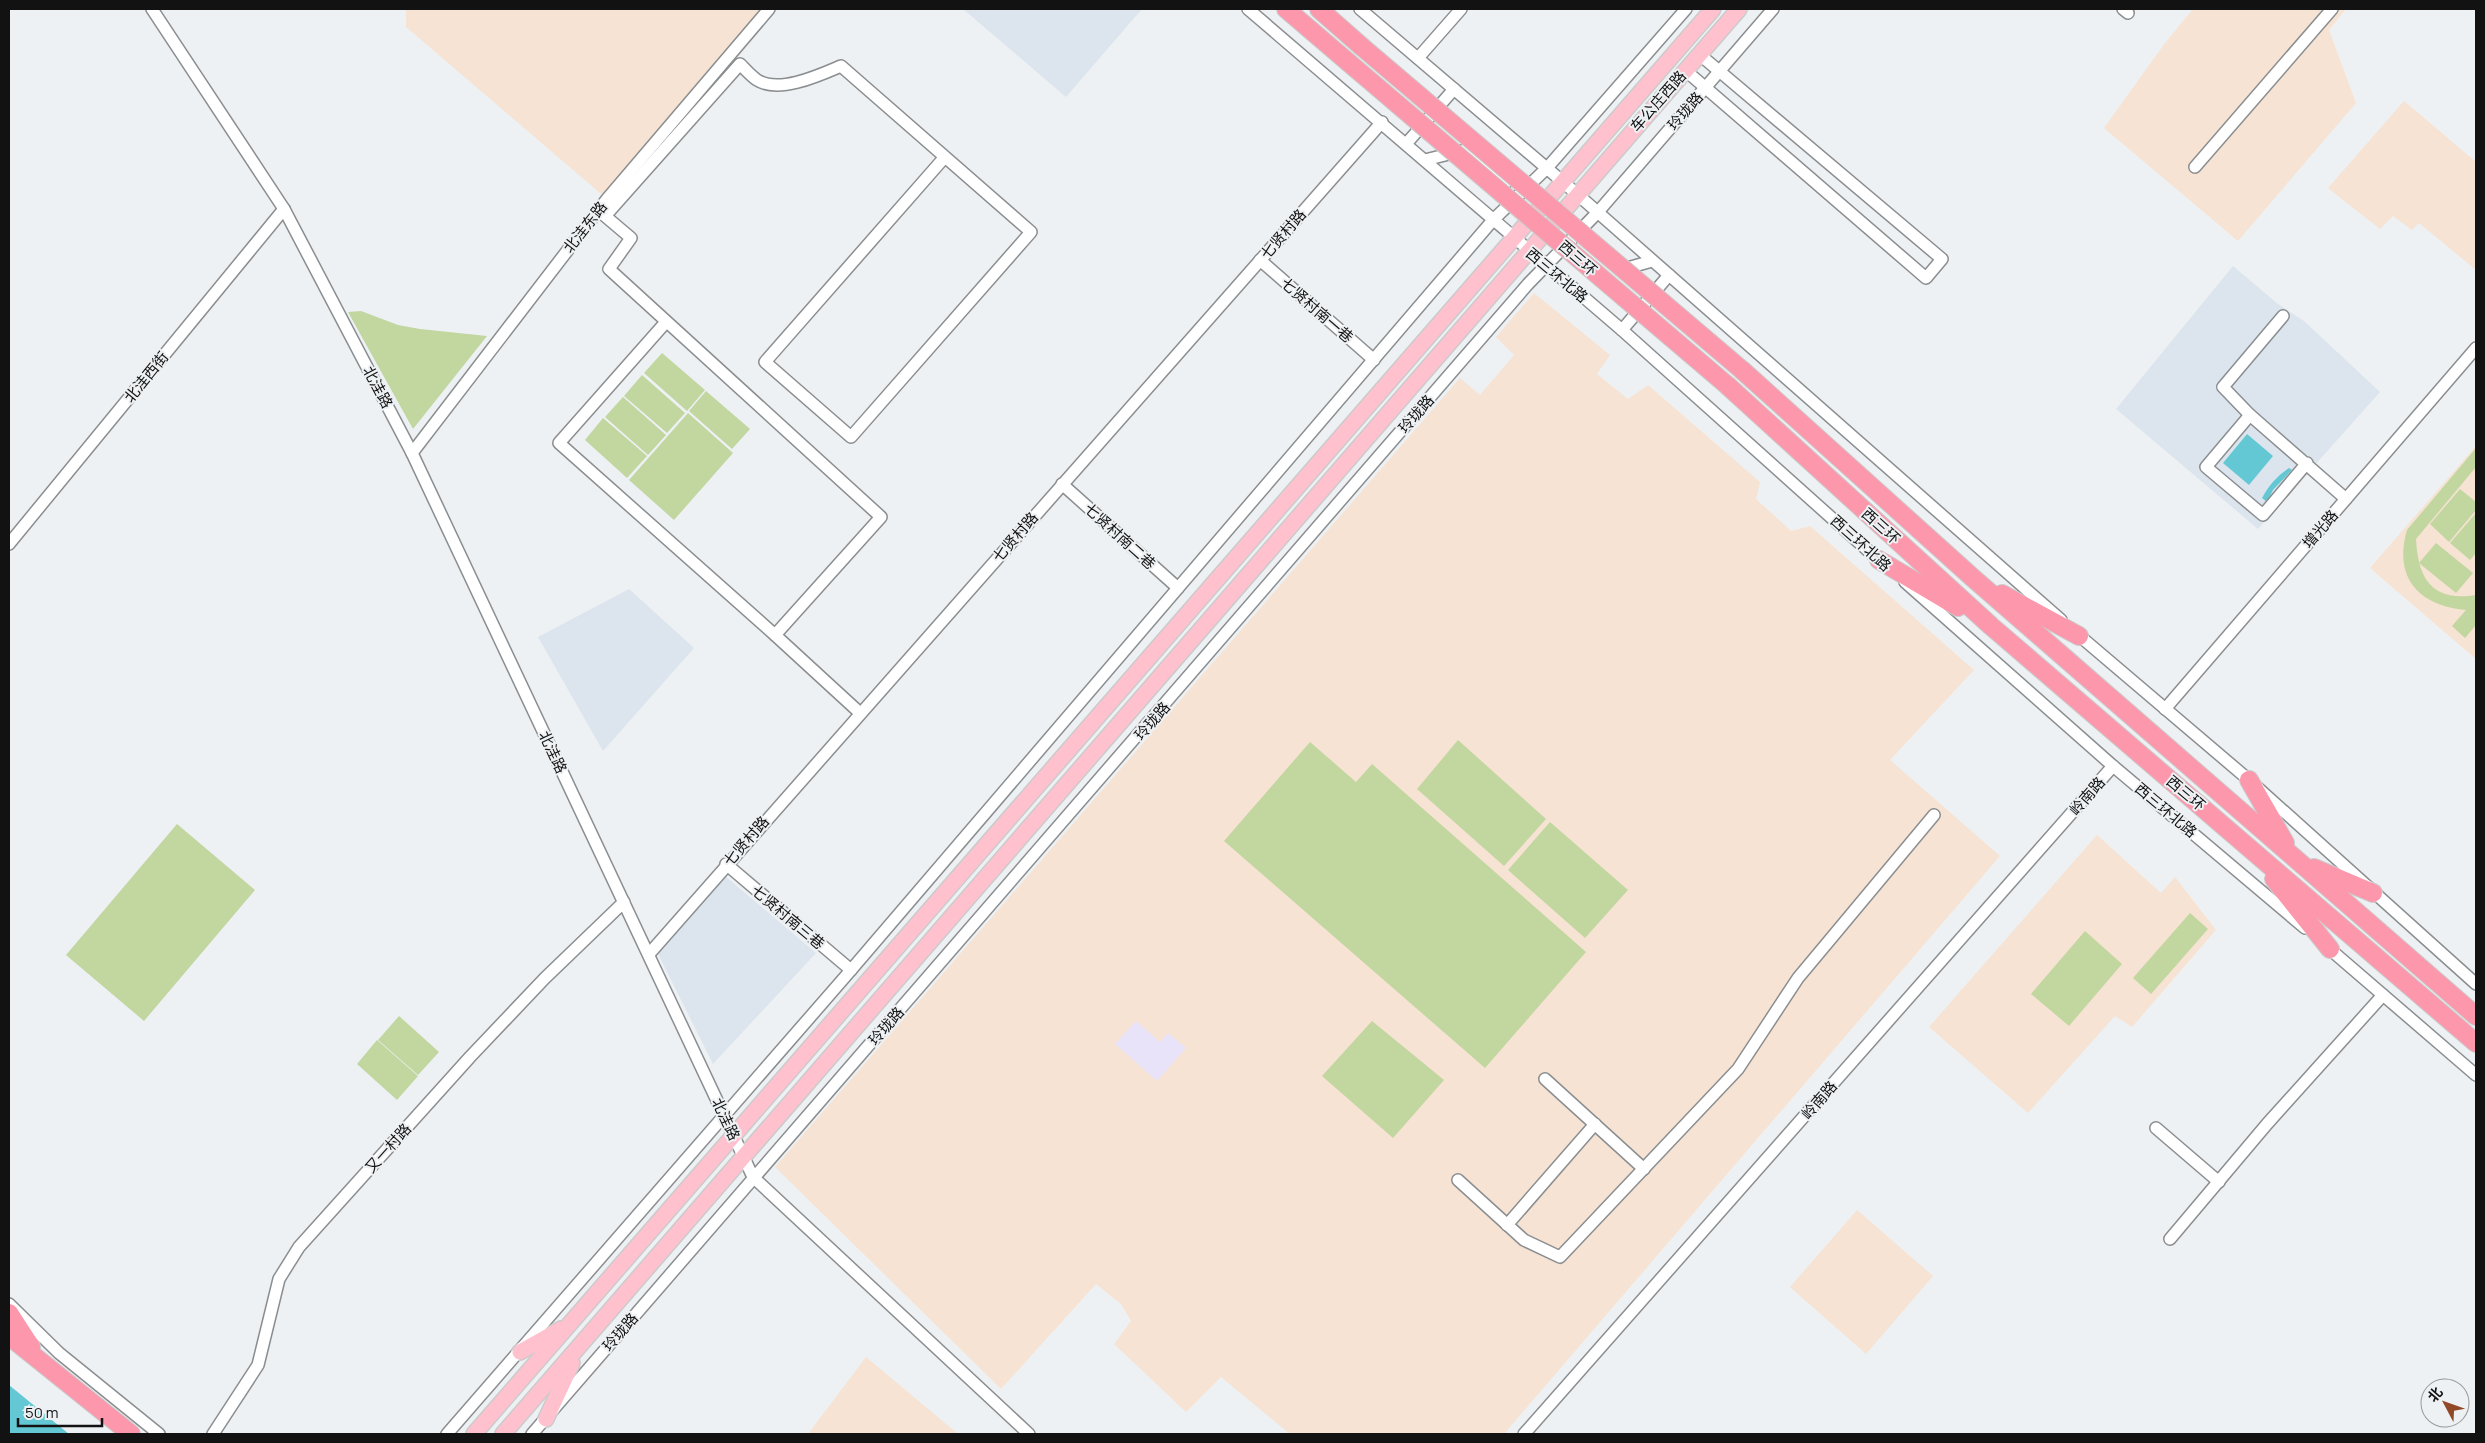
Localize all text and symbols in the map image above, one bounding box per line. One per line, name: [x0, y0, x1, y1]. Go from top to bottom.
street label: 车公庄西路: [1625, 66, 1691, 136]
street label: 玲珑路: [1662, 87, 1708, 135]
street label: 北洼东路: [558, 197, 612, 257]
street label: 七贤村路: [1255, 204, 1311, 264]
street label: 西三环: [1554, 235, 1602, 281]
street label: 西三环北路: [1522, 243, 1592, 307]
street label: 七贤村南一巷: [1276, 273, 1358, 347]
street label: 北洼西街: [119, 347, 173, 407]
street label: 北洼路: [358, 362, 398, 412]
street label: 玲珑路: [1393, 390, 1439, 438]
street label: 七贤村南二巷: [1080, 498, 1160, 574]
street label: 西三环: [1857, 503, 1905, 549]
street label: 增光路: [2297, 505, 2343, 553]
street label: 七贤村路: [987, 507, 1043, 567]
street label: 西三环北路: [1826, 510, 1896, 576]
street label: 玲珑路: [1129, 697, 1175, 745]
street label: 北洼路: [534, 727, 572, 777]
street label: 西三环: [2162, 770, 2210, 816]
street label: 岭南路: [2064, 772, 2110, 820]
street label: 西三环北路: [2131, 778, 2201, 842]
street label: 七贤村路: [718, 811, 774, 871]
street label: 七贤村南三巷: [747, 880, 829, 954]
street label: 玲珑路: [863, 1002, 909, 1050]
street label: 岭南路: [1796, 1076, 1842, 1124]
street label: 北洼路: [707, 1094, 745, 1144]
street label: 又一村路: [360, 1119, 416, 1177]
street label: 玲珑路: [597, 1308, 643, 1356]
north arrow: [2420, 1378, 2470, 1428]
text: 北: [2423, 1383, 2447, 1406]
scale bar: [18, 1396, 101, 1428]
text: 50 m: [25, 1402, 59, 1423]

